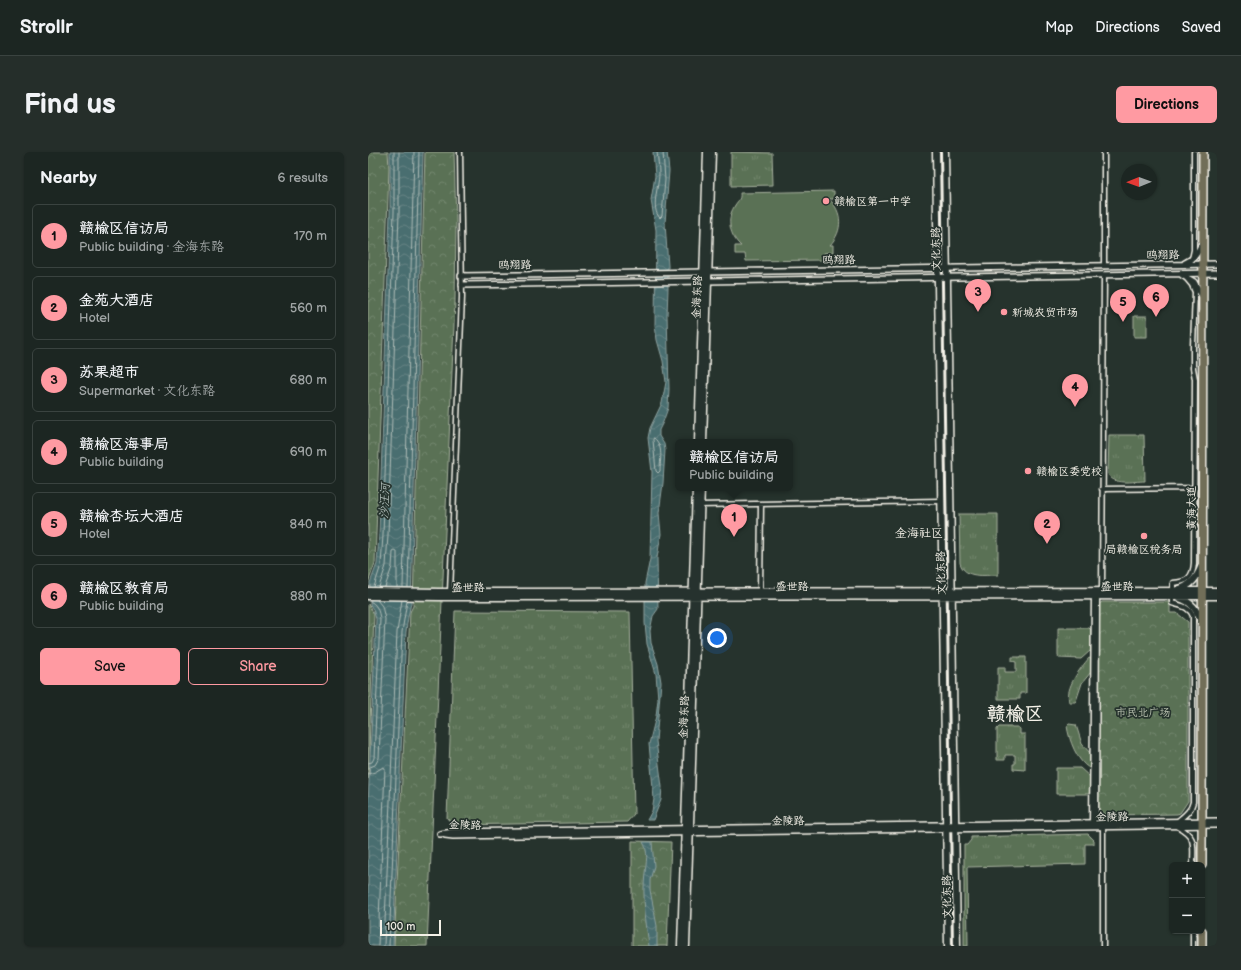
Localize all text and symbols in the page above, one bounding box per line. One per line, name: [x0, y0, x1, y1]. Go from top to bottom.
text: Strollr: [20, 16, 73, 39]
text: Map: [1045, 19, 1073, 36]
text: Directions: [1095, 19, 1160, 36]
text: Saved: [1182, 19, 1221, 36]
button: Directions: [1116, 86, 1217, 123]
text: Find us: [24, 88, 116, 121]
north arrow: [1121, 164, 1157, 200]
text: Nearby: [40, 168, 97, 188]
text: 6 results: [278, 170, 328, 186]
place label: 赣榆区第一中学: [834, 195, 911, 208]
marker: 赣榆区第一中学: [821, 196, 831, 206]
text: 赣榆区信访局: [79, 219, 169, 238]
street label: 文化东路: [929, 227, 943, 271]
text: 1: [51, 228, 57, 244]
text: 170 m: [294, 228, 327, 244]
text: Public building · 金海东路: [79, 239, 224, 255]
street label: 鸥翔路: [1146, 248, 1180, 262]
street label: 鸥翔路: [822, 253, 856, 267]
street label: 鸥翔路: [498, 258, 532, 272]
street label: 金海东路: [690, 275, 704, 319]
pin: 3: [965, 279, 991, 312]
pin: 6: [1143, 284, 1169, 317]
pin: 5: [1110, 289, 1136, 322]
text: 金苑大酒店: [79, 291, 154, 310]
text: 2: [50, 300, 58, 316]
text: 560 m: [290, 300, 327, 316]
place label: 新城农贸市场: [1012, 306, 1078, 319]
marker: 新城农贸市场: [999, 307, 1009, 317]
text: Hotel: [79, 310, 110, 326]
text: 苏果超市: [79, 363, 139, 382]
text: 3: [50, 372, 58, 388]
text: 680 m: [290, 372, 327, 388]
pin: 4: [1062, 374, 1088, 407]
text: Supermarket · 文化东路: [79, 383, 215, 399]
text: 赣榆区海事局: [79, 435, 169, 454]
popup: [675, 439, 793, 491]
text: 4: [50, 444, 58, 460]
text: 690 m: [290, 444, 327, 460]
text: 赣榆区信访局: [689, 448, 779, 467]
text: Public building: [79, 454, 164, 470]
place label: 赣榆区委党校: [1036, 465, 1102, 478]
marker: 赣榆区委党校: [1023, 466, 1033, 476]
text: Public building: [689, 467, 774, 483]
water label: 沙汪河: [377, 481, 393, 519]
street label: 黄海大道: [1185, 486, 1198, 530]
pin: 1: [721, 504, 747, 537]
text: 赣榆杏坛大酒店: [79, 507, 184, 526]
pin: 2: [1034, 511, 1060, 544]
text: 5: [50, 516, 58, 532]
text: 840 m: [290, 516, 327, 532]
text: Hotel: [79, 526, 110, 542]
district label: 金海社区: [895, 526, 943, 541]
marker: 局赣榆区税务局: [1139, 531, 1149, 541]
place label: 局赣榆区税务局: [1106, 543, 1183, 556]
street label: 文化东路: [934, 551, 948, 595]
text: 赣榆区教育局: [79, 579, 169, 598]
street label: 盛世路: [776, 580, 809, 593]
street label: 盛世路: [1101, 580, 1134, 593]
street label: 盛世路: [452, 581, 485, 594]
text: 6: [50, 588, 58, 604]
text: 880 m: [290, 588, 327, 604]
text: Public building: [79, 598, 164, 614]
your location: [707, 628, 727, 648]
button: Save: [40, 648, 180, 685]
button: Share: [188, 648, 328, 685]
street label: 金海东路: [677, 695, 691, 739]
district label: 赣榆区: [986, 703, 1044, 726]
park label: 市民北广场: [1116, 706, 1171, 719]
street label: 金陵路: [1095, 810, 1129, 824]
street label: 金陵路: [771, 814, 805, 828]
street label: 金陵路: [448, 818, 482, 832]
map controls: [1169, 862, 1205, 934]
button: +: [1169, 862, 1205, 898]
street label: 文化东路: [940, 875, 954, 919]
button: −: [1169, 898, 1205, 934]
scale bar: [380, 918, 441, 937]
text: 100 m: [386, 920, 415, 933]

